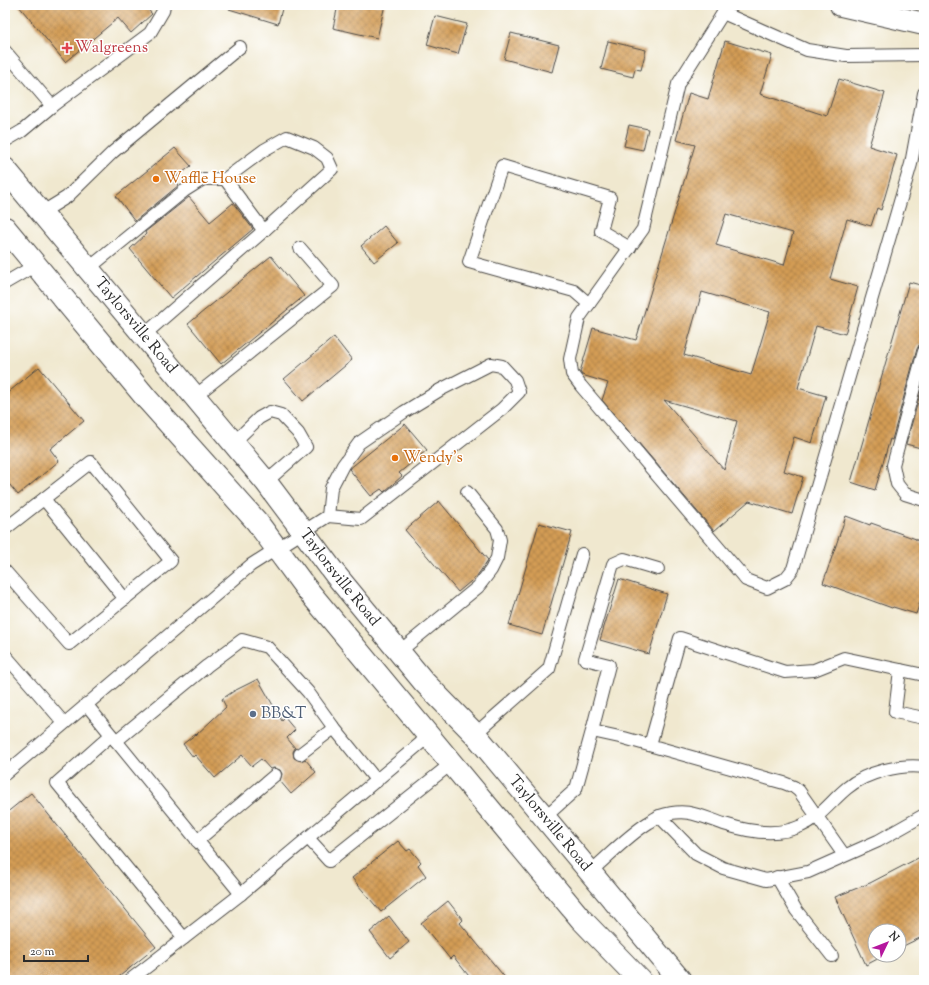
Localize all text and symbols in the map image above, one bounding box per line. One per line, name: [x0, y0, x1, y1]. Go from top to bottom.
place label: Walgreens: [75, 37, 148, 60]
marker: Walgreens: [62, 43, 72, 53]
place label: Waffle House: [164, 168, 256, 191]
marker: Waffle House: [151, 174, 161, 184]
street label: Taylorsville Road: [89, 273, 183, 379]
place label: Wendy's: [403, 447, 463, 470]
marker: Wendy's: [390, 453, 400, 463]
street label: Taylorsville Road: [293, 524, 385, 631]
place label: BB&T: [261, 703, 306, 726]
marker: BB&T: [248, 709, 258, 719]
street label: Taylorsville Road: [503, 771, 597, 877]
north arrow: [867, 923, 907, 963]
text: N: [884, 927, 903, 946]
scale bar: [24, 937, 88, 963]
text: 20 m: [30, 943, 55, 961]

